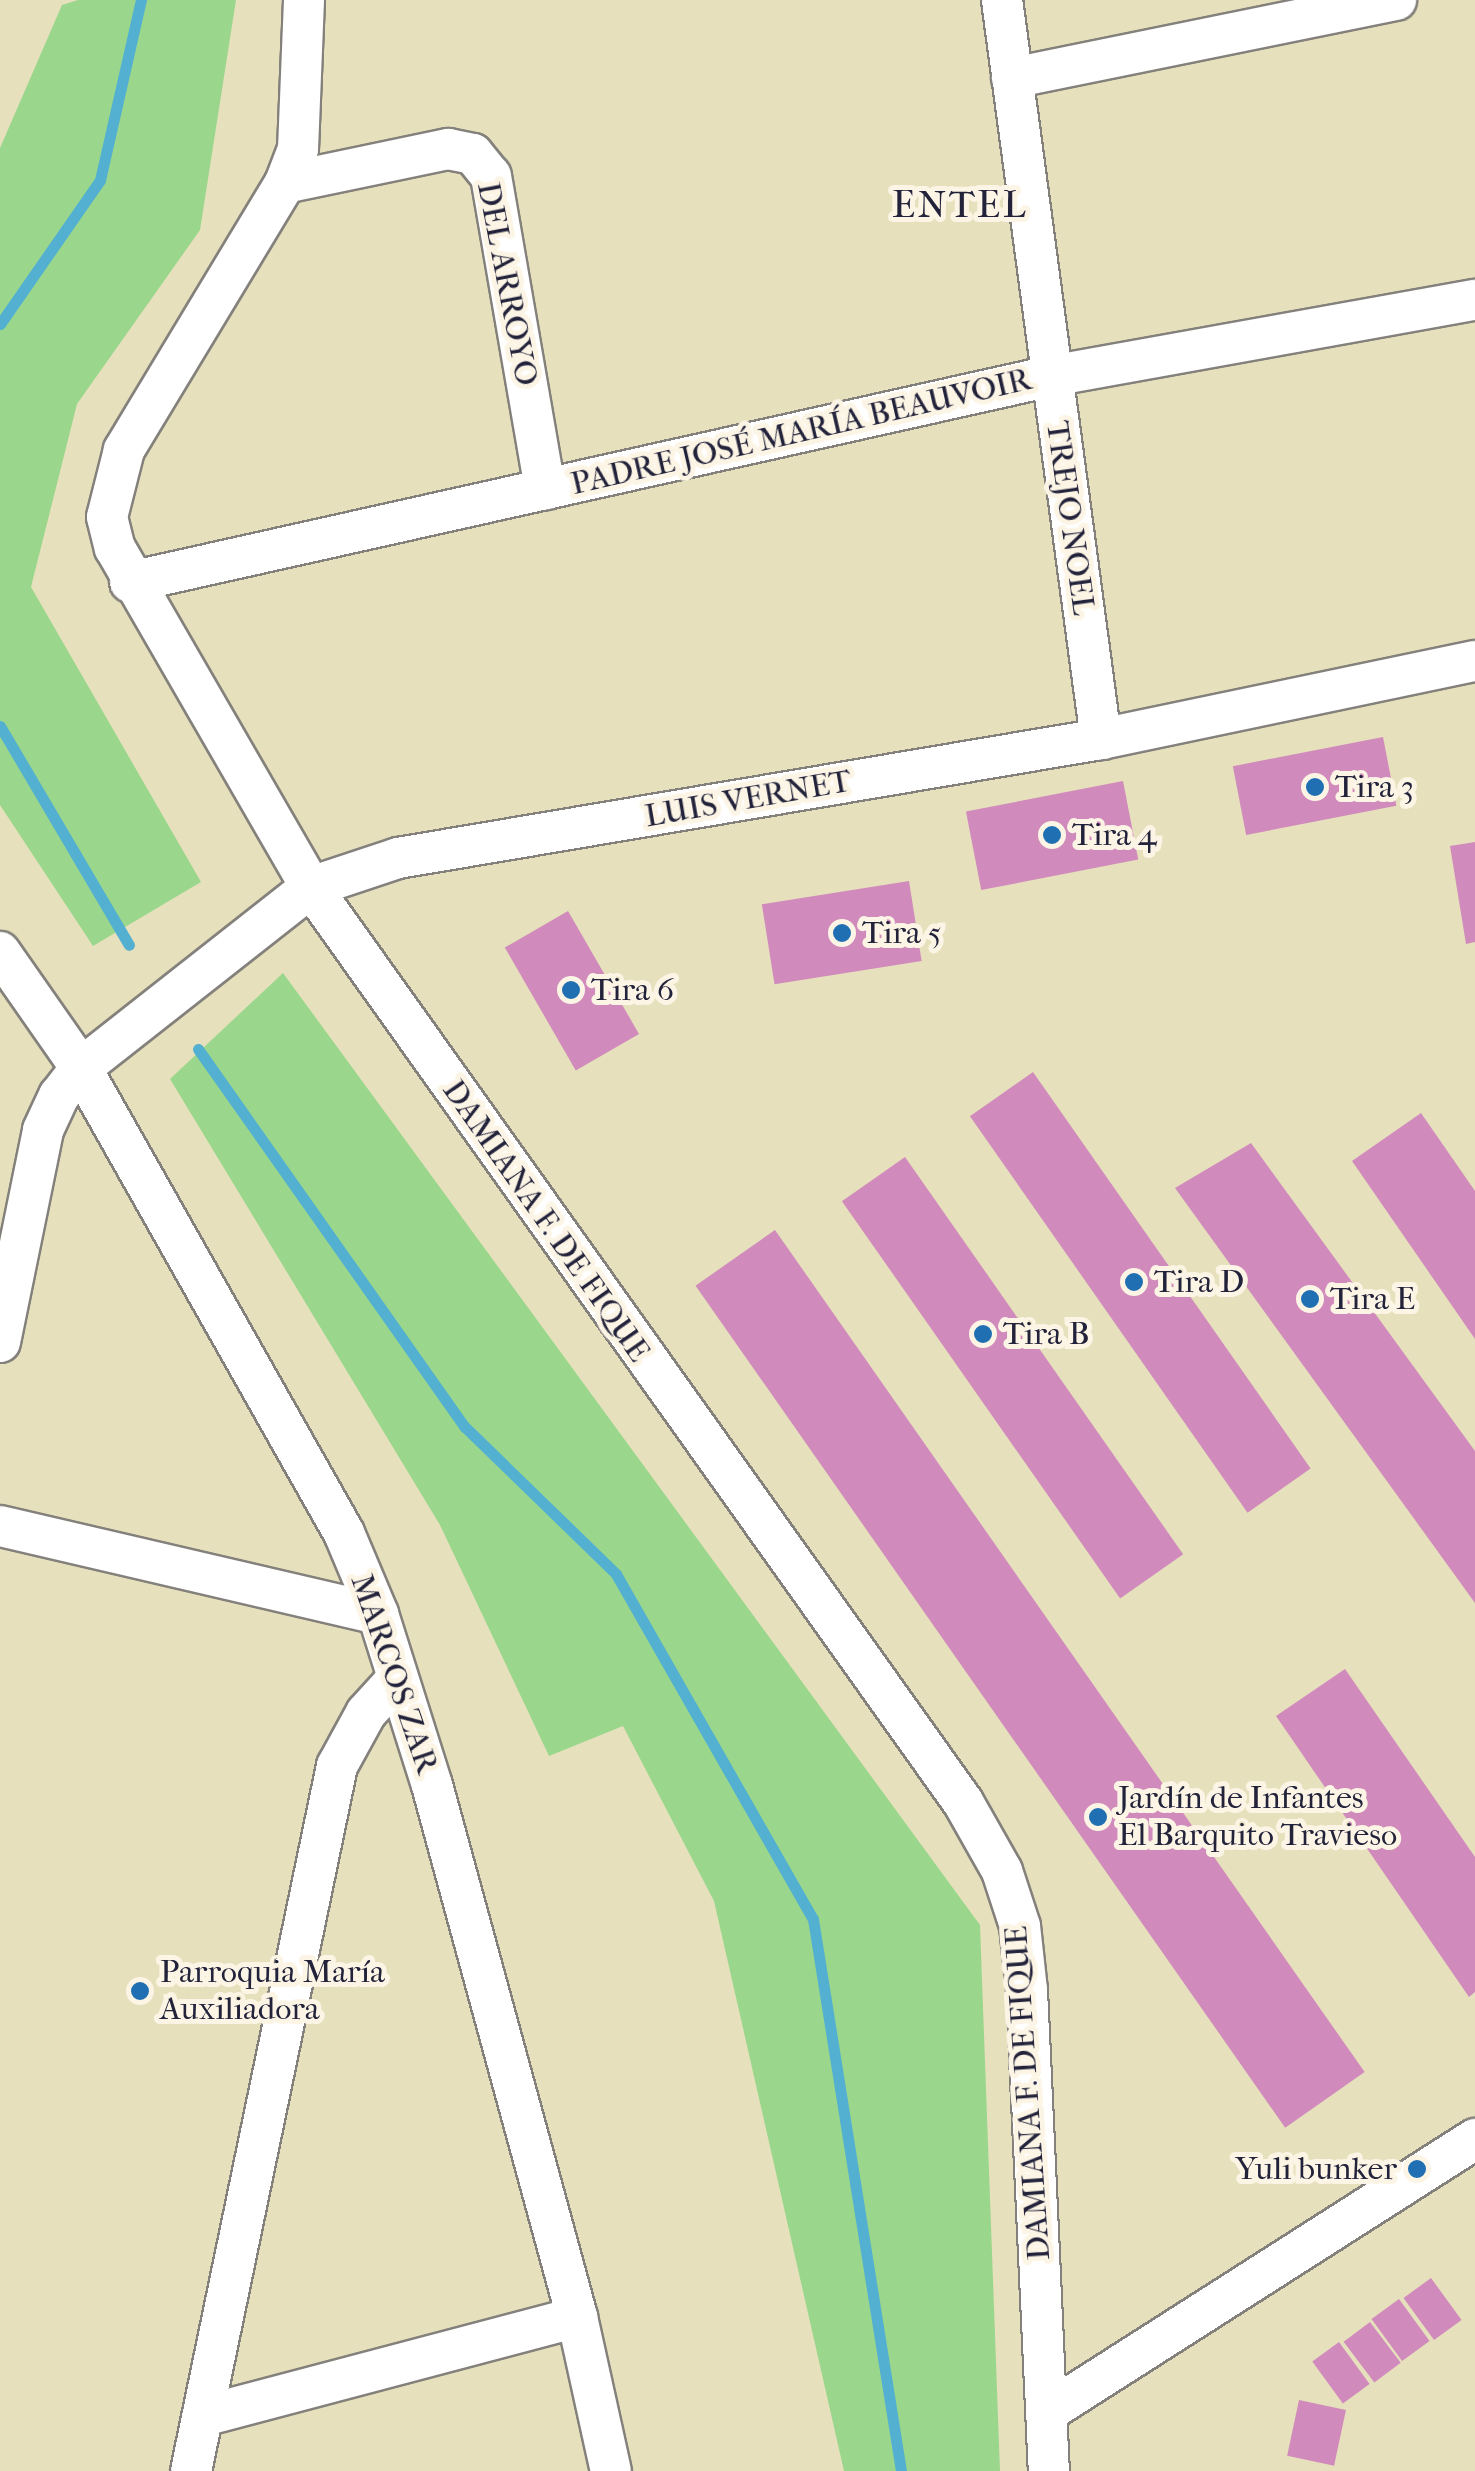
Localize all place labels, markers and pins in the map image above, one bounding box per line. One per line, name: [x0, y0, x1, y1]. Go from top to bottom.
place label: Tira 3: [1335, 768, 1414, 806]
marker: Tira 3: [1304, 776, 1326, 798]
place label: Tira 4: [1072, 816, 1157, 854]
marker: Tira 4: [1041, 824, 1063, 846]
place label: Tira 5: [862, 914, 942, 952]
marker: Tira 5: [831, 922, 853, 944]
place label: Tira 6: [591, 971, 674, 1009]
marker: Tira 6: [560, 979, 582, 1001]
place label: Tira D: [1154, 1263, 1244, 1301]
marker: Tira D: [1123, 1271, 1145, 1293]
place label: Tira E: [1330, 1280, 1415, 1318]
marker: Tira E: [1299, 1288, 1321, 1310]
place label: Tira B: [1003, 1315, 1090, 1353]
marker: Tira B: [972, 1323, 994, 1345]
place label: Jardín de Infantes El Barquito Travieso: [1118, 1780, 1397, 1855]
marker: Jardín de Infantes El Barquito Travieso: [1087, 1806, 1109, 1828]
place label: Parroquia María Auxiliadora: [160, 1954, 385, 2029]
marker: Parroquia María Auxiliadora: [129, 1980, 151, 2002]
place label: Yuli bunker: [1235, 2150, 1397, 2188]
marker: Yuli bunker: [1406, 2158, 1428, 2180]

